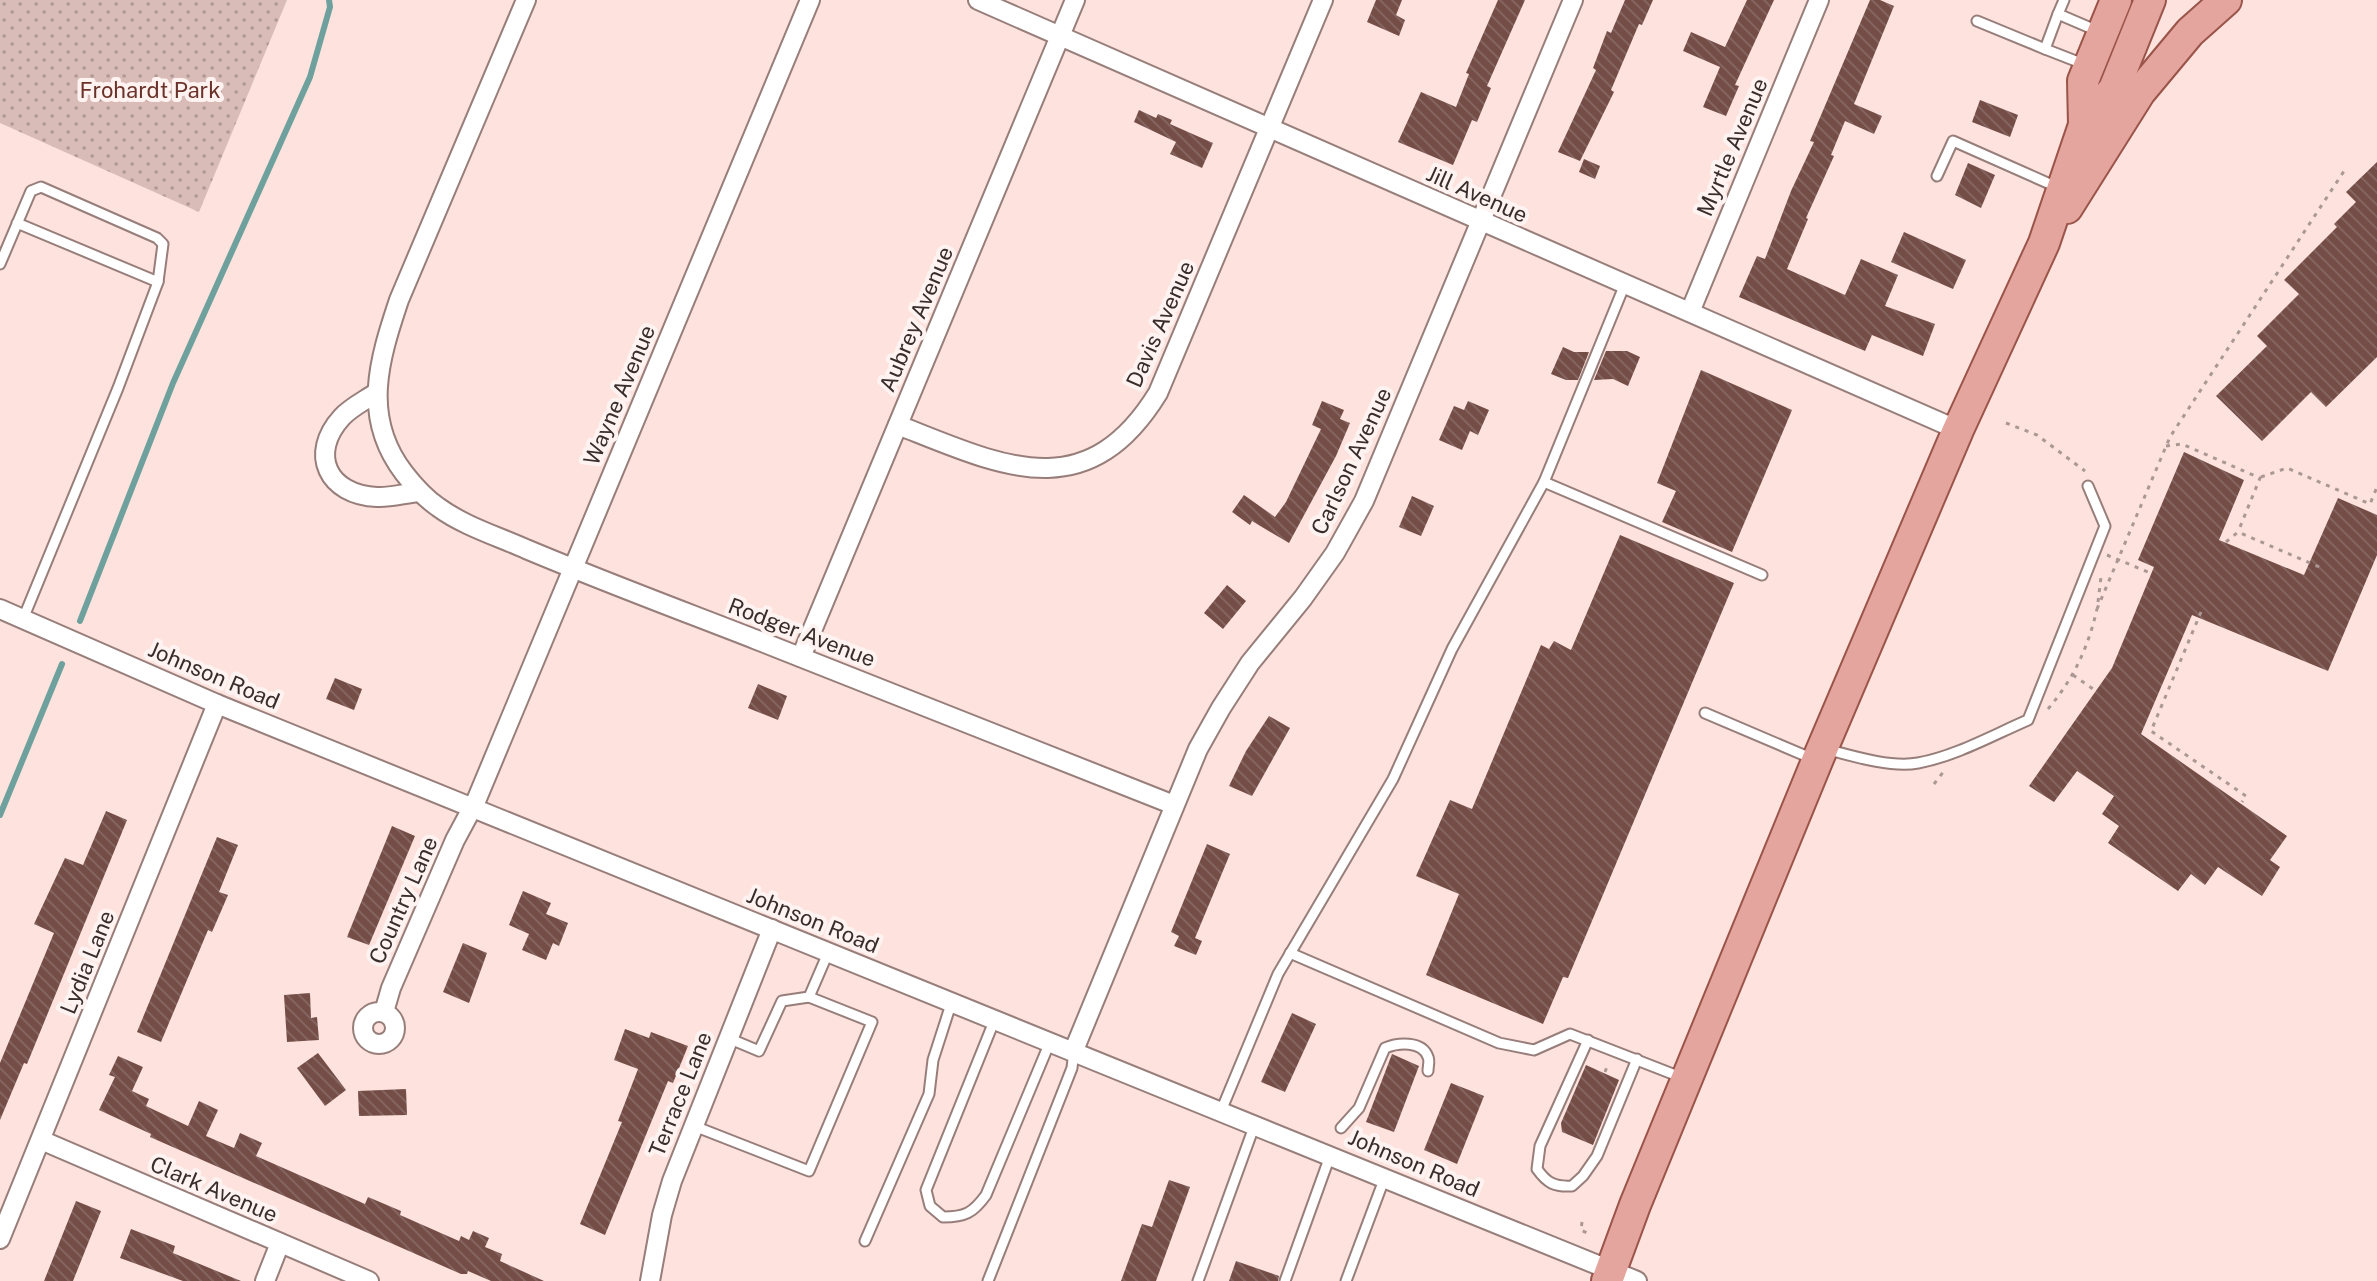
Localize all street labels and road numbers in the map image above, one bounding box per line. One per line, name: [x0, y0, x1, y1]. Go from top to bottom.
street label: Myrtle Avenue: [1691, 74, 1773, 220]
street label: Jill Avenue: [1422, 160, 1532, 228]
street label: Aubrey Avenue: [874, 243, 958, 395]
street label: Davis Avenue: [1121, 257, 1199, 391]
street label: Wayne Avenue: [578, 321, 660, 469]
street label: Carlson Avenue: [1306, 383, 1396, 539]
street label: Rodger Avenue: [725, 592, 879, 672]
street label: Johnson Road: [144, 636, 284, 714]
street label: Country Lane: [363, 832, 443, 968]
street label: Johnson Road: [743, 882, 883, 958]
street label: Lydia Lane: [54, 906, 120, 1018]
street label: Terrace Lane: [643, 1028, 717, 1160]
street label: Johnson Road: [1344, 1124, 1484, 1202]
street label: Clark Avenue: [146, 1151, 282, 1227]

